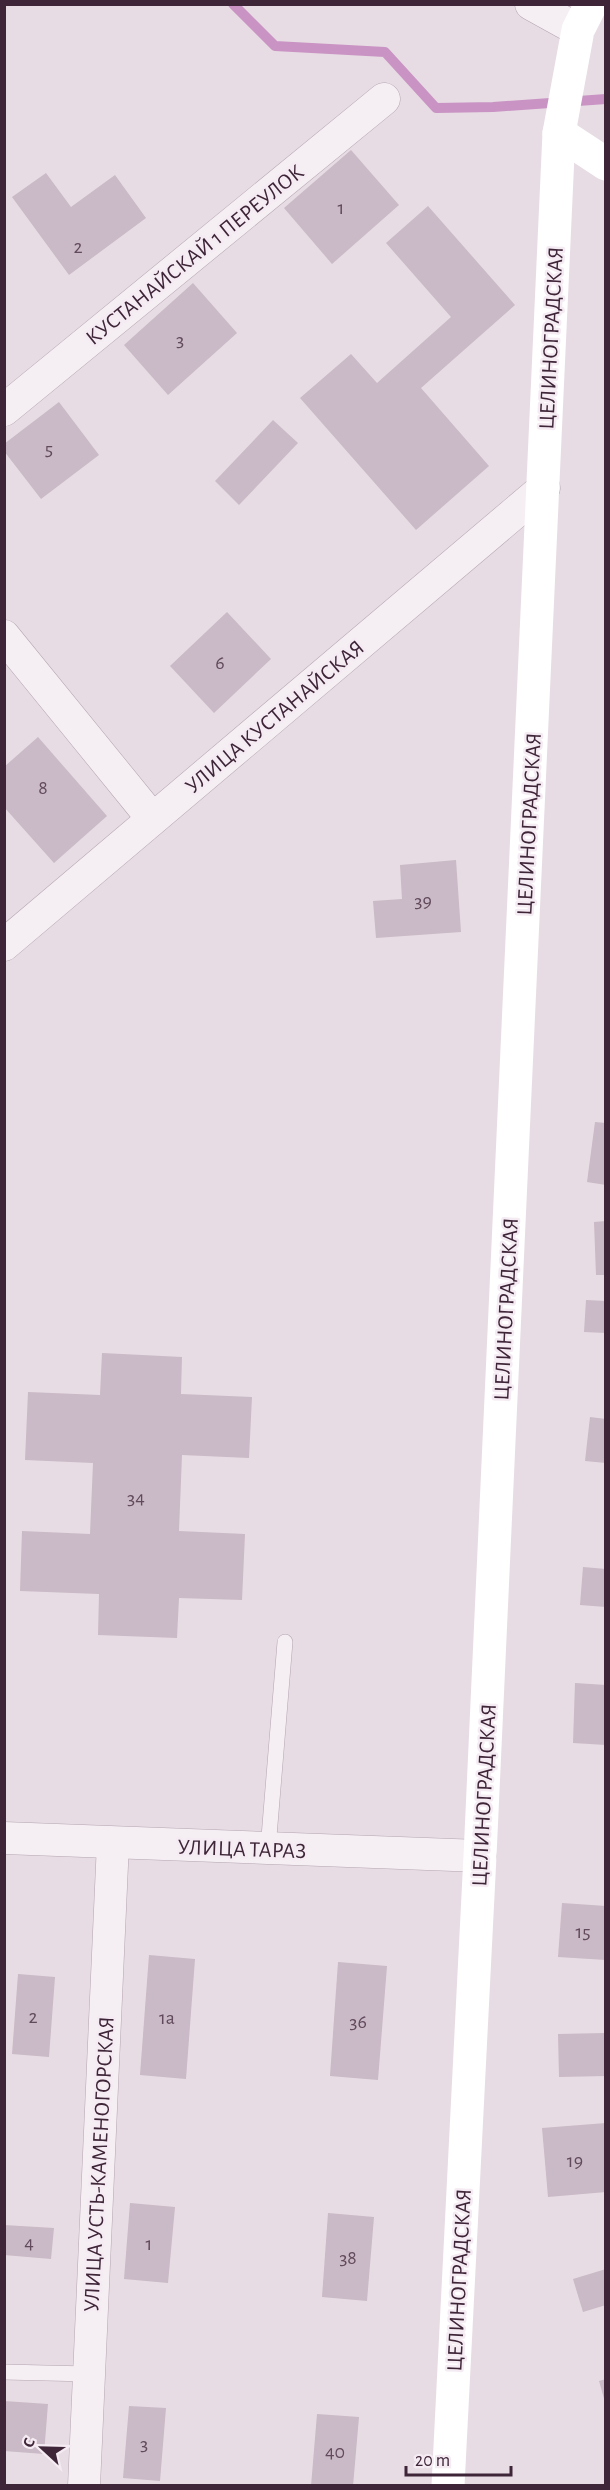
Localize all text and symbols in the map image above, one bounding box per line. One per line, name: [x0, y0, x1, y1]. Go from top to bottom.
street label: КУСТАНАЙСКАЙ 1 ПЕРЕУЛОК: [82, 160, 308, 349]
house number: 1: [338, 198, 344, 218]
house number: 2: [73, 237, 83, 257]
street label: ЦЕЛИНОГРАДСКАЯ: [535, 246, 567, 430]
house number: 3: [176, 330, 184, 350]
house number: 5: [45, 439, 53, 459]
street label: УЛИЦА КУСТАНАЙСКАЯ: [181, 636, 368, 798]
house number: 6: [215, 653, 225, 673]
street label: ЦЕЛИНОГРАДСКАЯ: [513, 732, 545, 916]
house number: 8: [38, 778, 48, 798]
house number: 39: [414, 891, 432, 911]
street label: ЦЕЛИНОГРАДСКАЯ: [490, 1217, 522, 1401]
house number: 34: [127, 1488, 145, 1508]
street label: ЦЕЛИНОГРАДСКАЯ: [468, 1703, 500, 1887]
street label: УЛИЦА ТАРАЗ: [177, 1836, 307, 1862]
house number: 15: [575, 1922, 591, 1942]
house number: 2: [28, 2007, 38, 2027]
house number: 1а: [159, 2008, 175, 2028]
house number: 36: [349, 2012, 367, 2032]
street label: УЛИЦА УСТЬ-КАМЕНОГОРСКАЯ: [80, 2016, 118, 2312]
house number: 19: [567, 2151, 583, 2171]
street label: ЦЕЛИНОГРАДСКАЯ: [443, 2188, 475, 2372]
house number: 4: [24, 2233, 34, 2253]
house number: 1: [146, 2234, 152, 2254]
house number: 38: [339, 2248, 357, 2268]
north arrow: [12, 2418, 72, 2478]
house number: 3: [140, 2434, 148, 2454]
text: С: [20, 2436, 38, 2450]
scale bar: [406, 2439, 511, 2477]
house number: 40: [325, 2442, 345, 2462]
text: 20 m: [415, 2452, 450, 2470]

